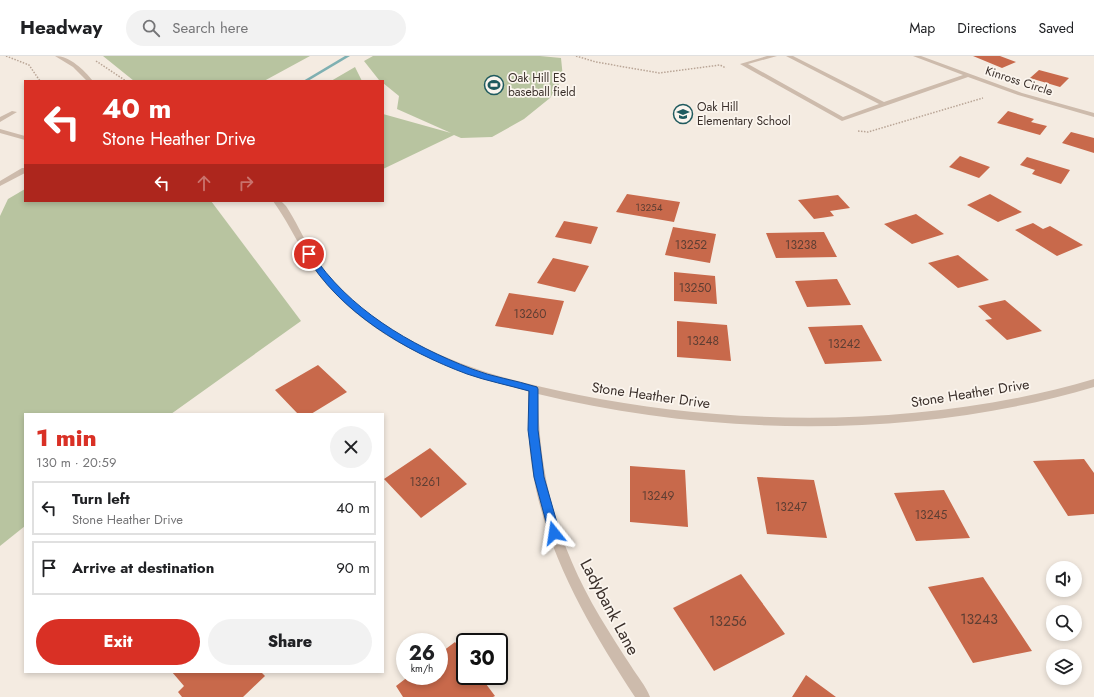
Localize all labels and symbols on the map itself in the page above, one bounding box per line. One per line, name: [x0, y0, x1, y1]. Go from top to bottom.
street label: Kinross Circle: [983, 62, 1055, 100]
place label: Oak Hill ES baseball field: [508, 69, 576, 101]
sports icon: Oak Hill ES baseball field: [483, 74, 505, 96]
place label: Oak Hill Elementary School: [697, 98, 791, 130]
school or university icon: Oak Hill Elementary School: [672, 103, 694, 125]
house number: 13254: [635, 200, 663, 215]
house number: 13252: [675, 236, 707, 254]
house number: 13238: [785, 236, 817, 254]
pin: [292, 237, 326, 271]
house number: 13250: [679, 279, 711, 297]
house number: 13260: [514, 305, 546, 323]
house number: 13248: [687, 332, 719, 350]
house number: 13242: [828, 335, 860, 353]
street label: Stone Heather Drive: [909, 374, 1031, 412]
street label: Stone Heather Drive: [590, 377, 712, 413]
house number: 13261: [409, 473, 441, 491]
house number: 13249: [642, 487, 674, 505]
house number: 13247: [775, 498, 808, 516]
house number: 13245: [915, 506, 948, 524]
position arrow: [533, 512, 575, 554]
street label: Ladybank Lane: [575, 555, 646, 660]
house number: 13243: [960, 609, 998, 629]
house number: 13256: [709, 611, 747, 631]
speed limit sign: 30: [456, 633, 508, 685]

